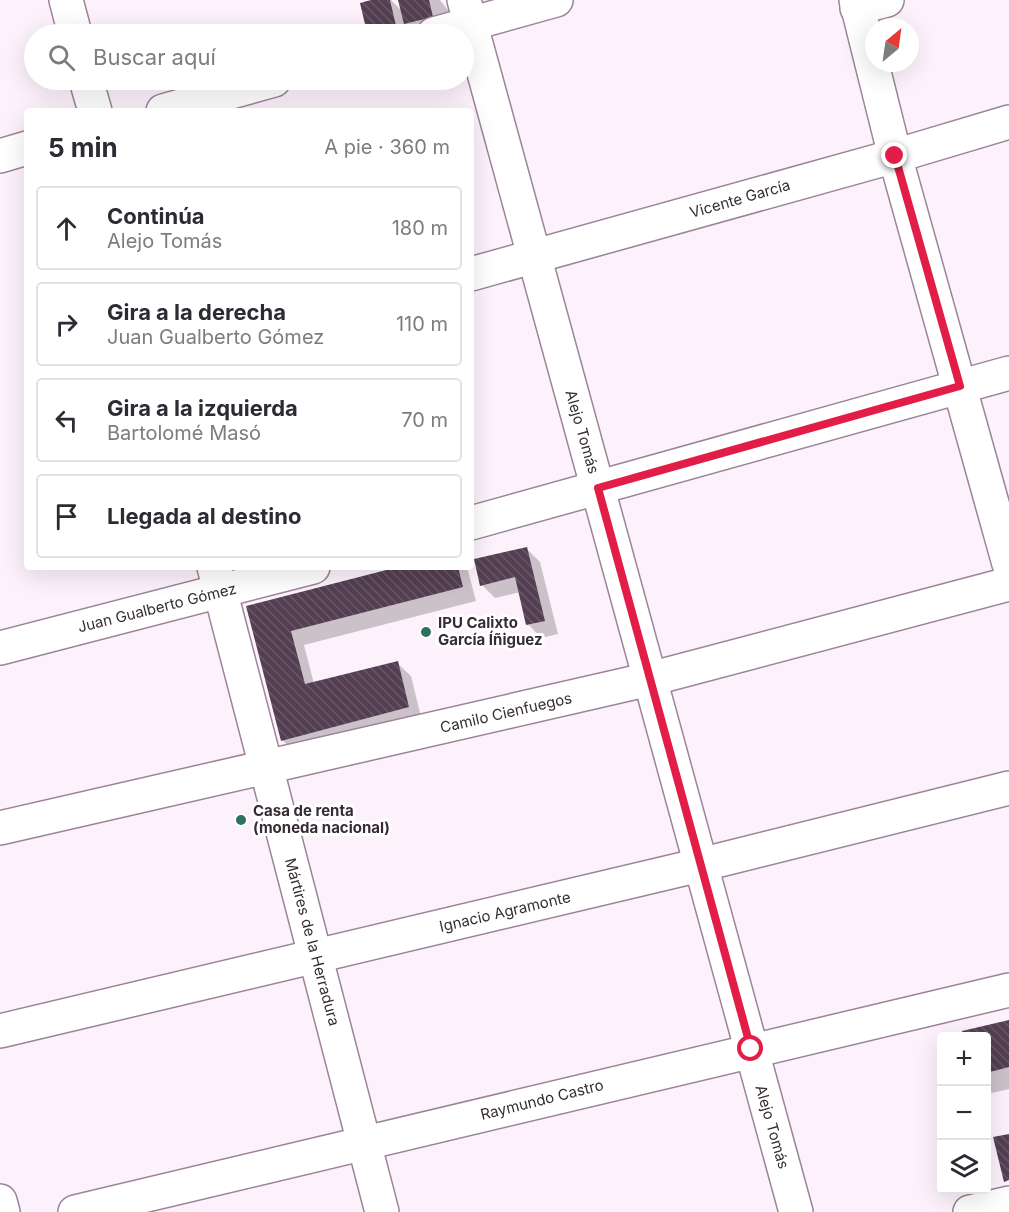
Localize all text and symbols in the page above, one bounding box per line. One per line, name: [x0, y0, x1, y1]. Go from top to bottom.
north arrow: [865, 18, 919, 72]
search box: [24, 24, 474, 90]
icon: search: [45, 41, 78, 74]
text: Buscar aquí: [93, 44, 216, 70]
text: 5 min: [48, 132, 118, 163]
text: A pie · 360 m: [324, 135, 450, 159]
route end: [881, 142, 907, 168]
street label: Vicente García: [687, 175, 792, 222]
text: Continúa: [107, 203, 205, 229]
icon: ahead: [50, 212, 83, 245]
text: 180 m: [392, 216, 448, 240]
text: Alejo Tomás: [107, 229, 222, 253]
text: Gira a la derecha: [107, 299, 286, 325]
icon: right: [50, 308, 83, 341]
text: 110 m: [396, 312, 448, 336]
text: Juan Gualberto Gómez: [107, 325, 324, 349]
street label: Alejo Tomás: [561, 388, 604, 476]
text: Gira a la izquierda: [107, 395, 298, 421]
icon: left: [50, 404, 83, 437]
text: 70 m: [401, 408, 448, 432]
text: Bartolomé Masó: [107, 421, 261, 445]
icon: arrive: [50, 500, 83, 533]
text: Llegada al destino: [107, 503, 301, 529]
street label: Juan Gualberto Gómez: [76, 579, 238, 636]
place label: IPU Calixto García Íñiguez: [438, 613, 543, 649]
marker: IPU Calixto García Íñiguez: [419, 625, 433, 639]
street label: Camilo Cienfuegos: [438, 688, 574, 737]
place label: Casa de renta (moneda nacional): [253, 801, 390, 837]
marker: Casa de renta (moneda nacional): [234, 813, 248, 827]
street label: Mártires de la Herradura: [281, 856, 344, 1028]
street label: Ignacio Agramonte: [437, 887, 572, 936]
map controls: [937, 1032, 991, 1194]
button: +: [937, 1032, 991, 1086]
route start: [737, 1035, 763, 1061]
street label: Raymundo Castro: [478, 1075, 605, 1124]
street label: Alejo Tomás: [751, 1083, 794, 1171]
button: −: [937, 1086, 991, 1140]
button: layers: [937, 1140, 991, 1194]

